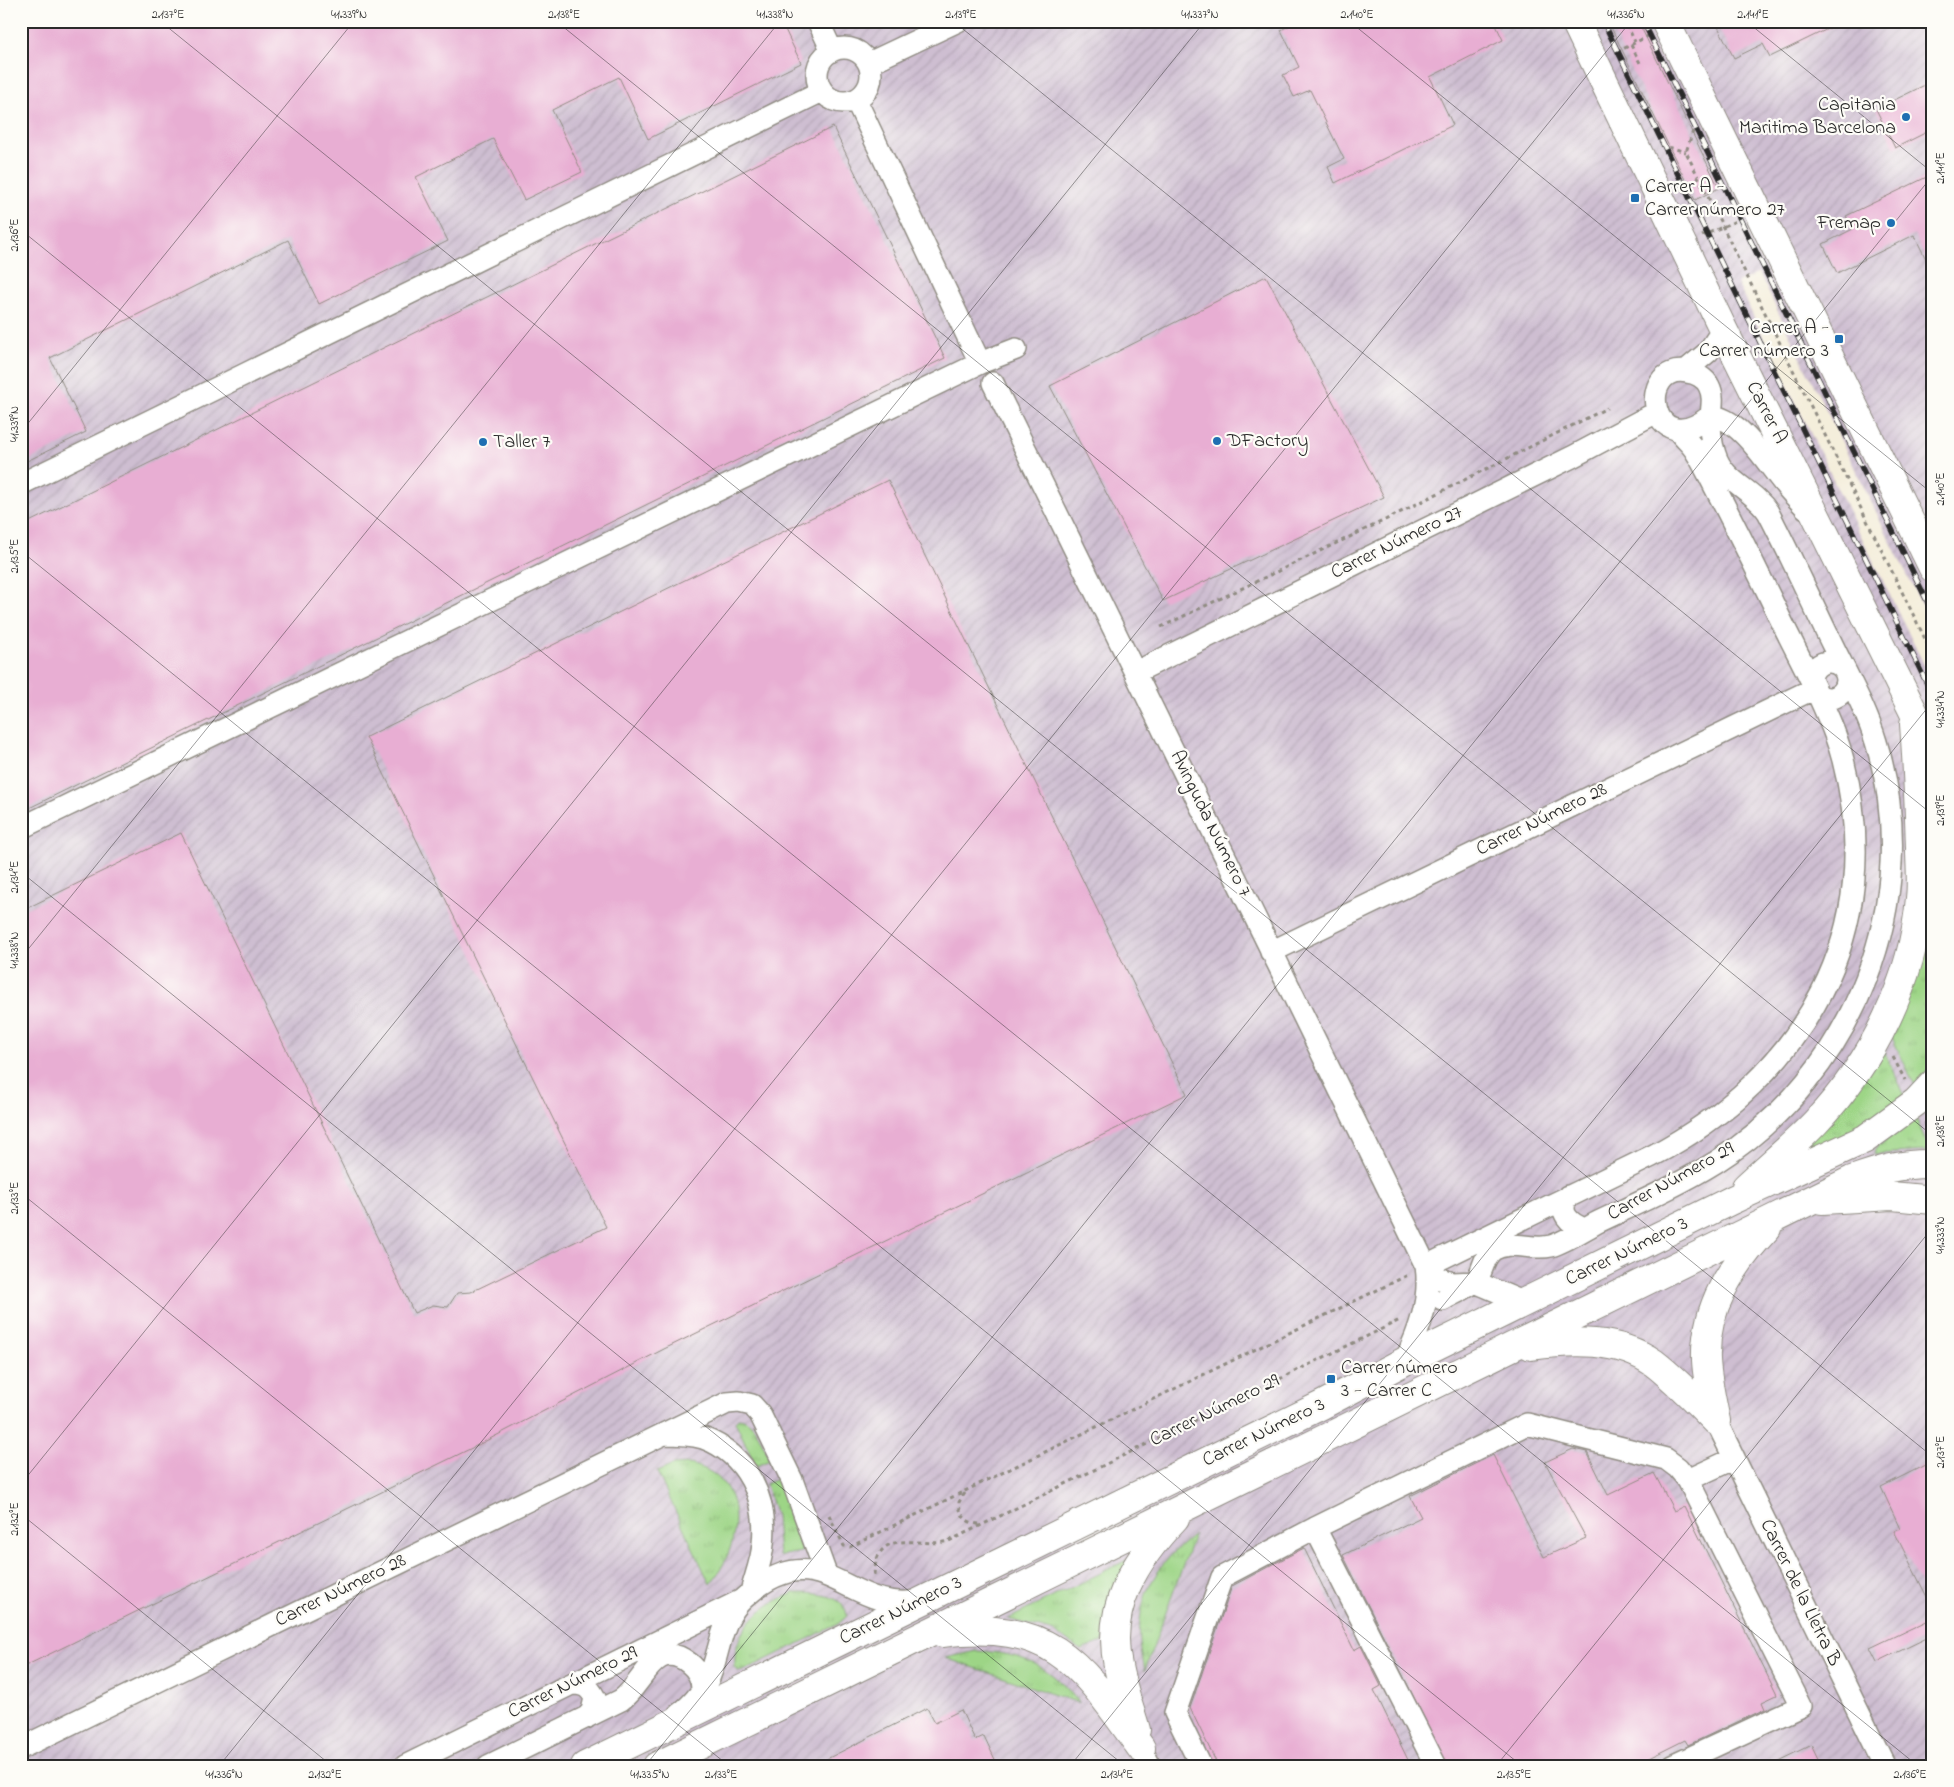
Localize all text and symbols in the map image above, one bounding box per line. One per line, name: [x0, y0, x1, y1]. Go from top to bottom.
text: 2.137°E: [152, 6, 184, 24]
text: 41.339°N: [331, 6, 367, 24]
text: 2.138°E: [548, 6, 580, 24]
text: 41.338°N: [757, 6, 793, 24]
text: 2.139°E: [945, 6, 977, 24]
text: 41.337°N: [1181, 6, 1219, 24]
text: 2.140°E: [1341, 6, 1373, 24]
text: 41.336°N: [1607, 6, 1645, 24]
text: 2.141°E: [1737, 6, 1769, 24]
place label: Capitania Maritima Barcelona: [1739, 91, 1896, 143]
marker: Capitania Maritima Barcelona: [1900, 111, 1912, 123]
text: 2.141°E: [1932, 152, 1950, 184]
place label: Carrer A - Carrer número 27: [1645, 173, 1785, 225]
marker: Carrer A - Carrer número 27: [1629, 192, 1641, 204]
place label: Fremap: [1816, 209, 1881, 238]
marker: Fremap: [1885, 217, 1897, 229]
text: 2.136°E: [6, 219, 24, 251]
place label: Carrer A - Carrer número 3: [1699, 314, 1829, 366]
marker: Carrer A - Carrer número 3: [1833, 333, 1845, 345]
street label: Carrer A: [1738, 377, 1794, 449]
text: 41.339°N: [6, 406, 24, 442]
place label: DFactory: [1226, 427, 1308, 456]
place label: Taller 7: [493, 428, 550, 457]
marker: DFactory: [1211, 435, 1223, 447]
marker: Taller 7: [477, 436, 489, 448]
text: 2.140°E: [1932, 473, 1950, 505]
street label: Carrer Número 27: [1326, 499, 1468, 587]
text: 2.135°E: [6, 539, 24, 573]
text: 41.334°N: [1932, 690, 1950, 728]
street label: Avinguda Número 7: [1161, 746, 1258, 903]
street label: Carrer Número 28: [1471, 776, 1613, 864]
text: 2.139°E: [1932, 794, 1950, 826]
text: 2.134°E: [6, 861, 24, 893]
text: 41.338°N: [6, 932, 24, 968]
text: 2.138°E: [1932, 1115, 1950, 1147]
street label: Carrer Número 29: [1602, 1135, 1740, 1229]
text: 2.133°E: [6, 1182, 24, 1214]
street label: Carrer Número 3: [1561, 1210, 1693, 1294]
text: 41.333°N: [1932, 1216, 1950, 1254]
place label: Carrer número 3 - Carrer C: [1341, 1354, 1458, 1406]
street label: Carrer Número 29: [1145, 1367, 1285, 1455]
marker: Carrer número 3 - Carrer C: [1325, 1373, 1337, 1385]
street label: Carrer Número 3: [1198, 1391, 1330, 1475]
text: 2.137°E: [1932, 1436, 1950, 1468]
text: 2.132°E: [6, 1502, 24, 1536]
street label: Carrer de la Lletra B: [1752, 1514, 1848, 1672]
street label: Carrer Número 28: [270, 1547, 412, 1635]
street label: Carrer Número 3: [835, 1569, 967, 1653]
street label: Carrer Número 29: [503, 1639, 643, 1727]
text: 41.336°N: [205, 1766, 243, 1784]
text: 2.132°E: [308, 1766, 342, 1784]
text: 41.335°N: [630, 1766, 670, 1784]
text: 2.133°E: [705, 1766, 737, 1784]
text: 2.134°E: [1101, 1766, 1133, 1784]
text: 2.135°E: [1497, 1766, 1531, 1784]
text: 2.136°E: [1894, 1766, 1926, 1784]

